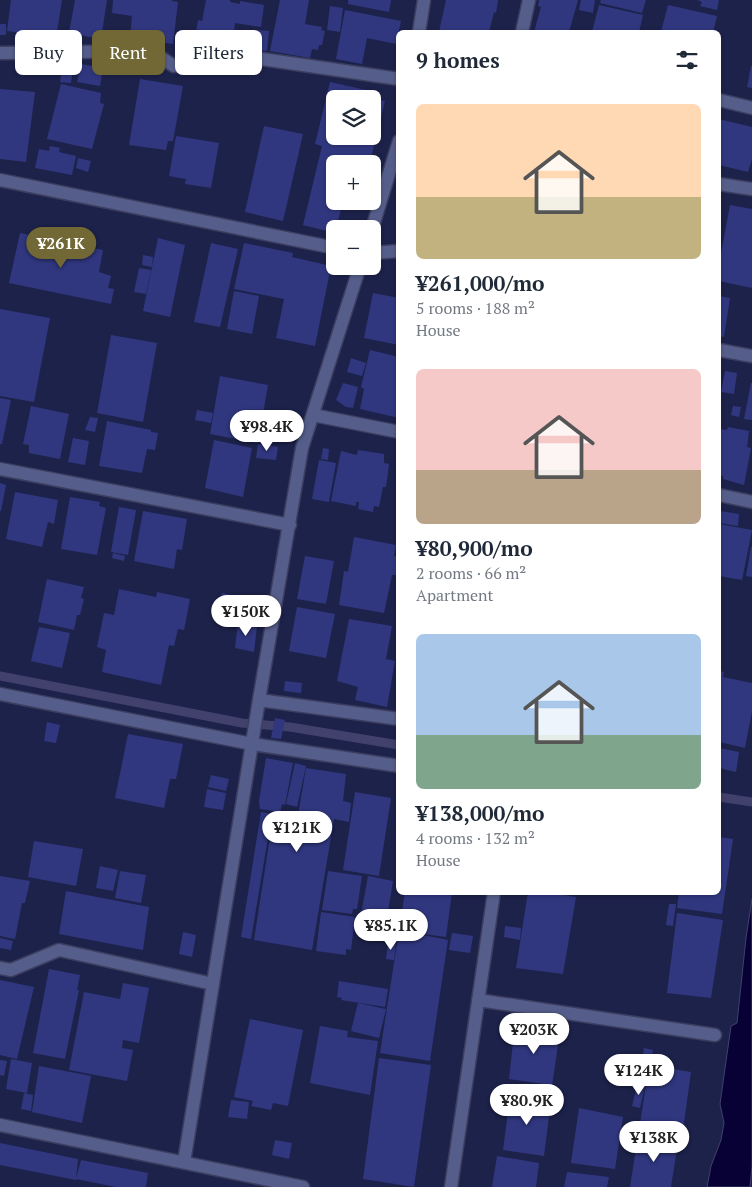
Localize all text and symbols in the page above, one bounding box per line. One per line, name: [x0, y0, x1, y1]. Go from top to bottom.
chip: Buy: [15, 30, 82, 75]
chip: Rent: [92, 30, 165, 75]
chip: Filters: [175, 30, 262, 75]
text: 9 homes: [416, 46, 500, 74]
icon: filters: [673, 46, 701, 74]
map controls: [326, 90, 381, 275]
button: layers: [326, 90, 381, 145]
icon: home: [514, 137, 604, 227]
button: +: [326, 155, 381, 210]
button: −: [326, 220, 381, 275]
pin: ¥261K: [26, 226, 96, 269]
text: ¥261K: [37, 232, 85, 254]
text: ¥261,000/mo: [416, 269, 545, 297]
text: 5 rooms · 188 m²: [416, 297, 535, 319]
text: House: [416, 319, 461, 341]
icon: home: [514, 402, 604, 492]
pin: ¥98.4K: [226, 410, 308, 452]
text: ¥98.4K: [241, 415, 293, 437]
text: ¥80,900/mo: [416, 534, 533, 562]
text: 2 rooms · 66 m²: [416, 562, 526, 584]
text: Apartment: [416, 584, 493, 606]
pin: ¥150K: [211, 594, 281, 637]
text: ¥150K: [222, 600, 270, 622]
icon: home: [514, 667, 604, 757]
text: ¥138,000/mo: [416, 799, 545, 827]
pin: ¥121K: [262, 810, 332, 853]
text: ¥121K: [273, 816, 321, 838]
text: 4 rooms · 132 m²: [416, 827, 535, 849]
text: House: [416, 849, 461, 871]
pin: ¥85.1K: [350, 908, 432, 951]
text: ¥85.1K: [365, 914, 417, 936]
pin: ¥203K: [499, 1012, 569, 1055]
text: ¥203K: [510, 1018, 558, 1040]
pin: ¥124K: [604, 1054, 674, 1096]
text: ¥124K: [615, 1059, 663, 1081]
pin: ¥80.9K: [486, 1084, 568, 1126]
text: ¥80.9K: [501, 1089, 553, 1111]
pin: ¥138K: [619, 1120, 689, 1163]
text: ¥138K: [630, 1126, 678, 1148]

